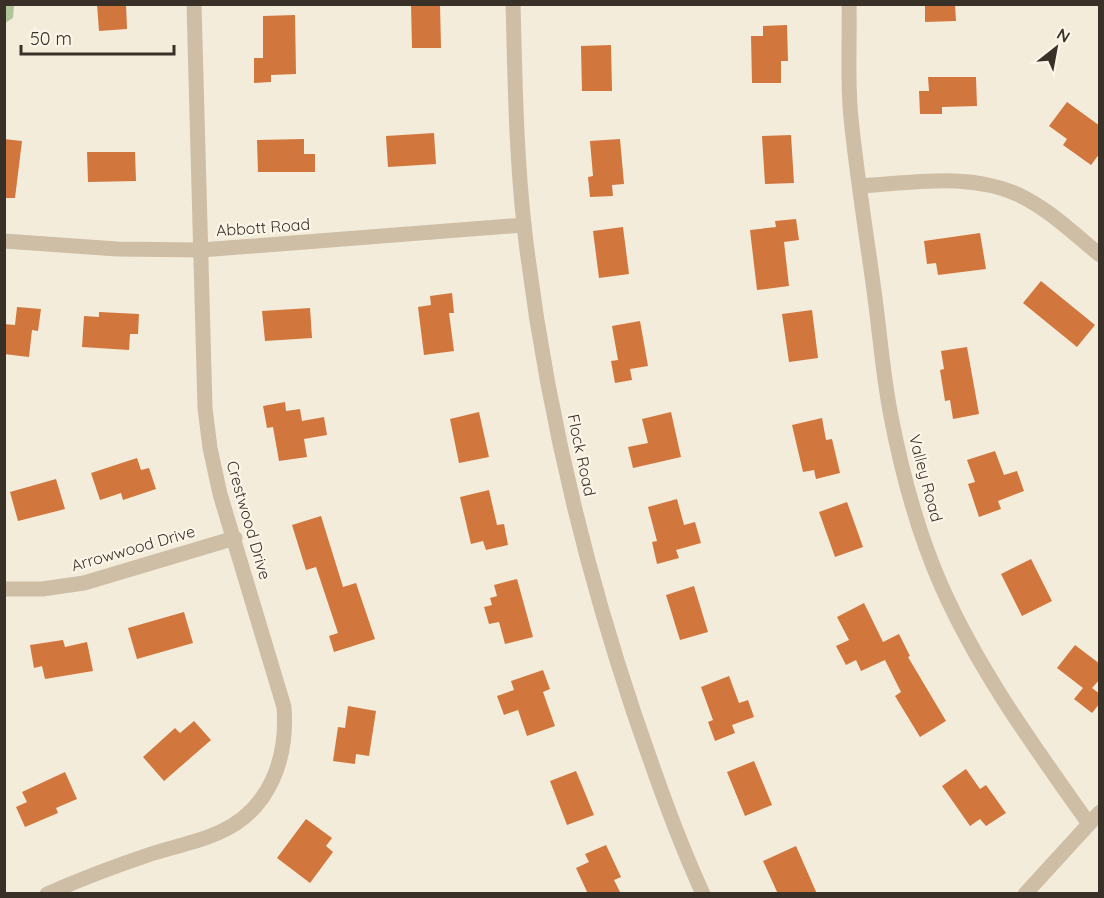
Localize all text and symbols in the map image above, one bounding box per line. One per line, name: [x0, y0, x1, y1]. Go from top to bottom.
scale bar: [21, 18, 174, 56]
north arrow: [1026, 18, 1086, 78]
text: N: [1054, 24, 1074, 47]
text: 50 m: [30, 27, 72, 50]
street label: Abbott Road: [215, 214, 311, 240]
street label: Flock Road: [564, 412, 600, 498]
street label: Valley Road: [905, 432, 947, 524]
street label: Crestwood Drive: [222, 458, 276, 582]
street label: Arrowwood Drive: [69, 521, 197, 575]

